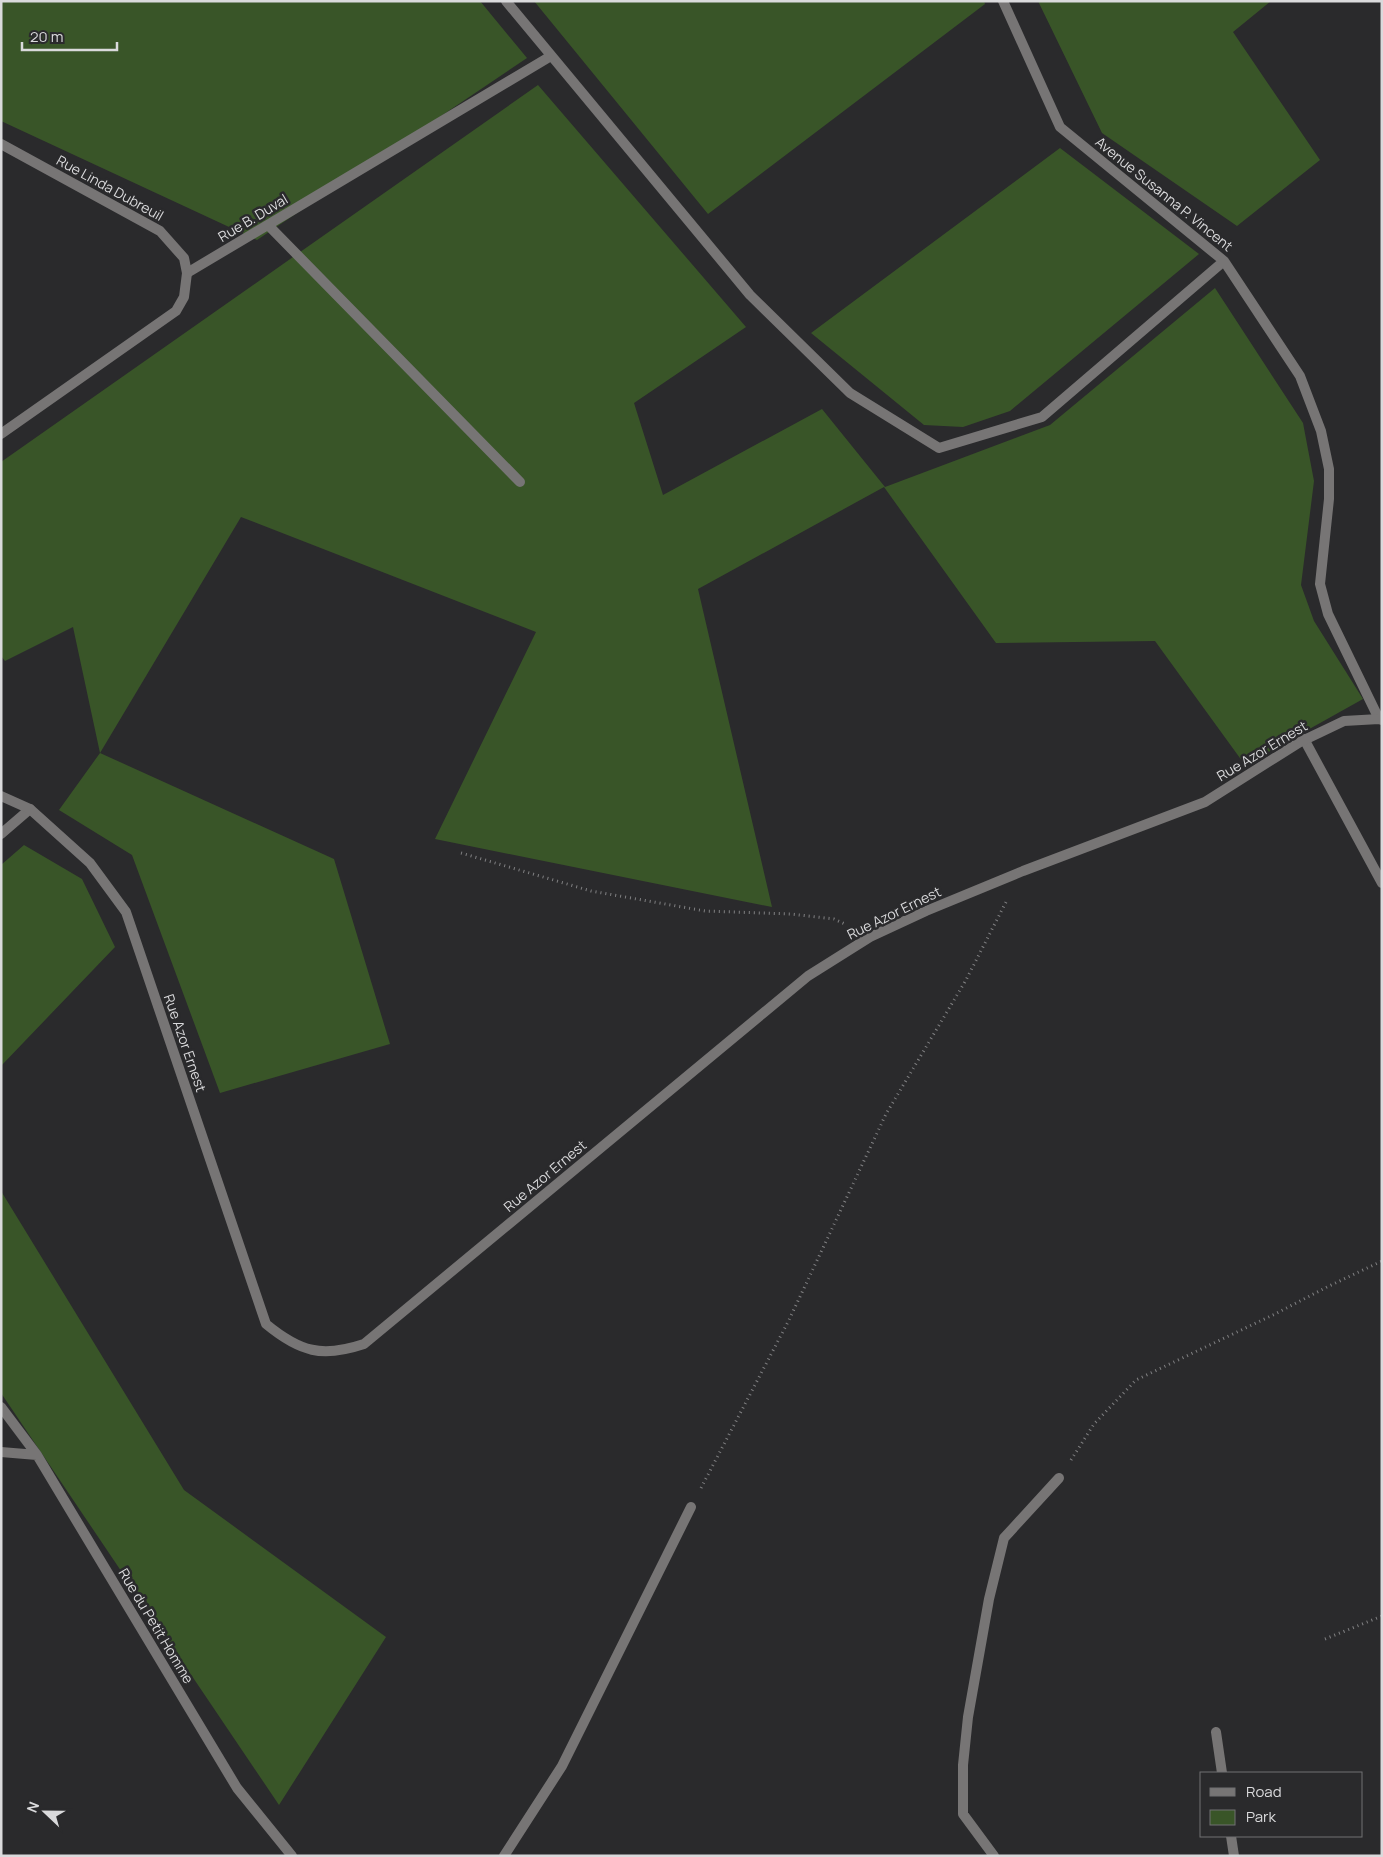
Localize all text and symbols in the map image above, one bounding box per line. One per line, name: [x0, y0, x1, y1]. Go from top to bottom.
scale bar: [22, 20, 118, 52]
text: 20 m: [30, 26, 63, 47]
street label: Avenue Susanna P. Vincent: [1092, 132, 1237, 255]
street label: Rue Linda Dubreuil: [53, 150, 167, 225]
street label: Rue B. Duval: [214, 189, 291, 246]
street label: Rue Azor Ernest: [1213, 716, 1311, 785]
street label: Rue Azor Ernest: [844, 881, 944, 944]
street label: Rue Azor Ernest: [160, 991, 211, 1095]
street label: Rue Azor Ernest: [499, 1135, 590, 1216]
street label: Rue du Petit Homme: [115, 1565, 198, 1687]
legend: [1200, 1772, 1363, 1837]
text: Road: [1246, 1781, 1282, 1802]
north arrow: [20, 1787, 70, 1837]
text: N: [22, 1799, 43, 1815]
text: Park: [1246, 1806, 1276, 1827]

